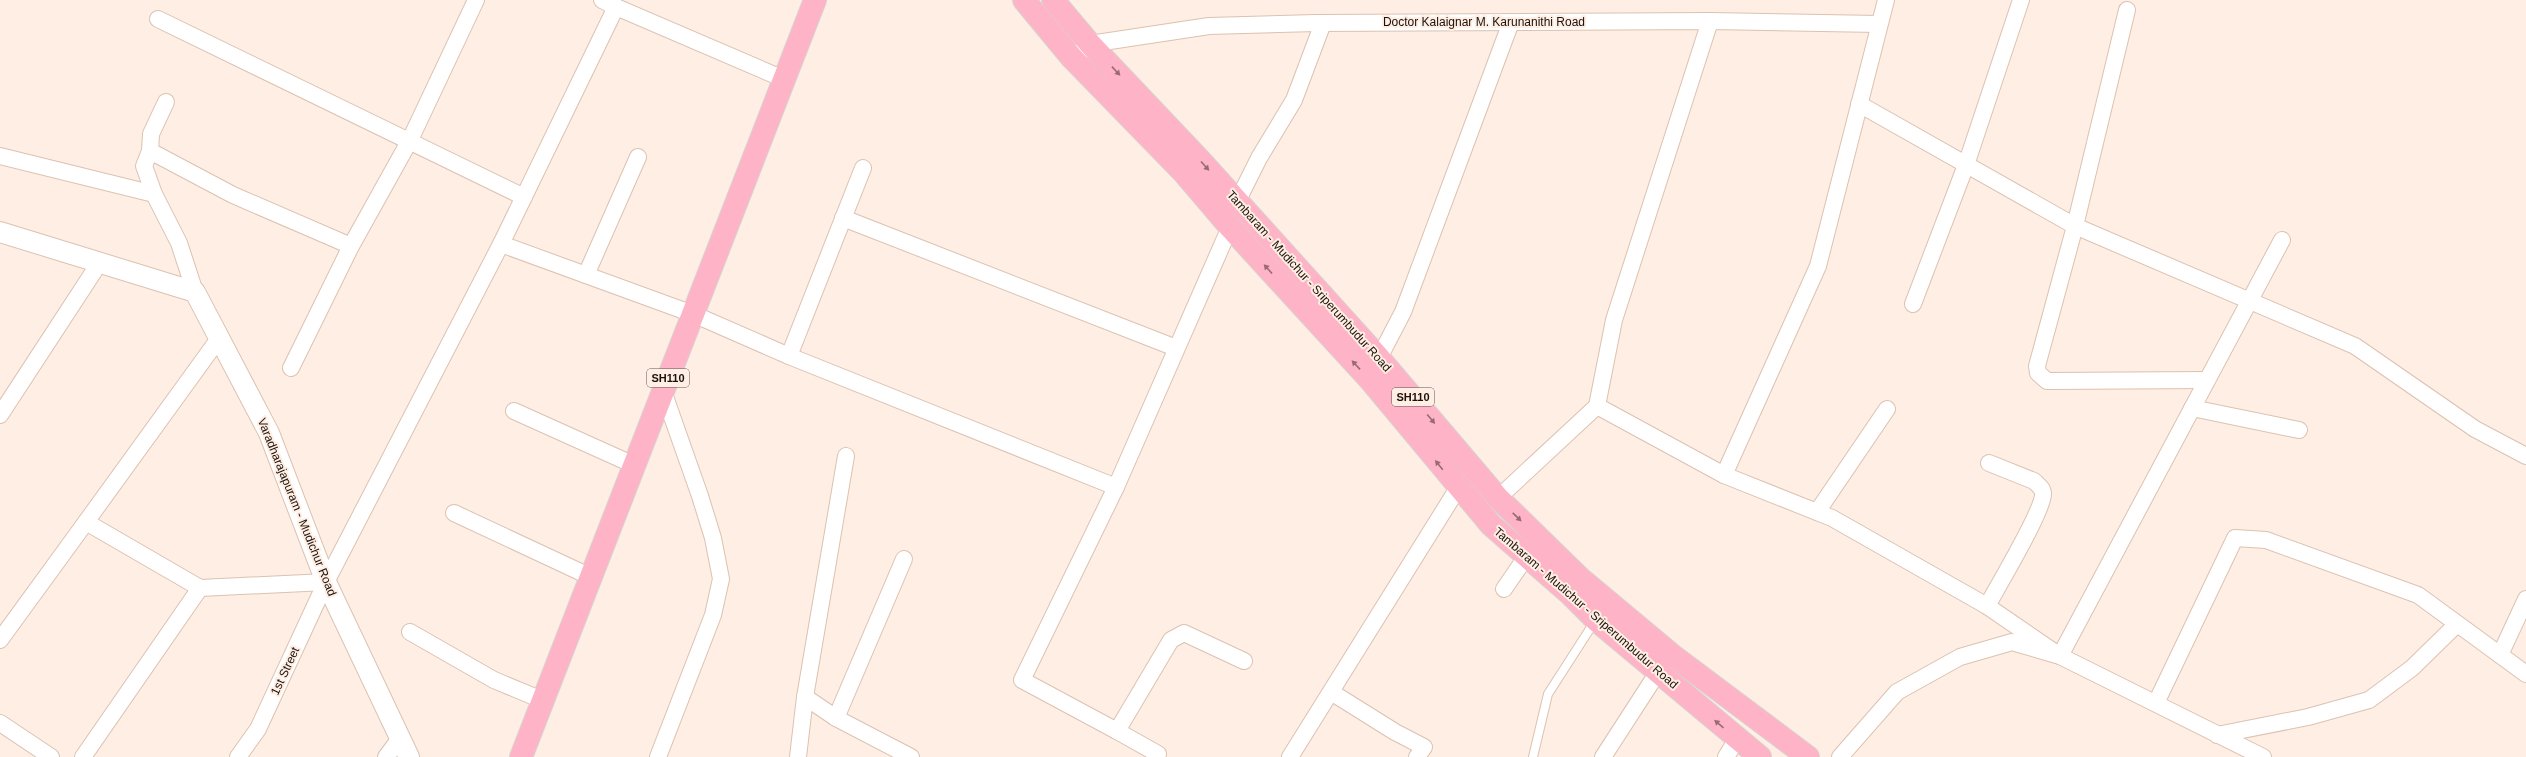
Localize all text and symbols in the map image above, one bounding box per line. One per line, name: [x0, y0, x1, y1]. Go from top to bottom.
street label: Doctor Kalaignar M. Karunanithi Road: [1383, 15, 1585, 29]
one-way arrow: [1111, 66, 1121, 76]
one-way arrow: [1200, 161, 1210, 171]
street label: Tambaram - Mudichur - Sriperumbudur Road: [1224, 188, 1394, 374]
one-way arrow: [1264, 264, 1273, 274]
one-way arrow: [1351, 360, 1361, 370]
road number: SH110: [647, 369, 689, 387]
road number: SH110: [1392, 388, 1434, 406]
one-way arrow: [1427, 414, 1436, 425]
street label: Varadharajapuram - Mudichur Road: [255, 416, 339, 598]
one-way arrow: [1435, 460, 1443, 471]
one-way arrow: [1512, 512, 1522, 522]
street label: Tambaram - Mudichur - Sriperumbudur Road: [1491, 524, 1681, 692]
street label: 1st Street: [268, 644, 302, 697]
one-way arrow: [1714, 719, 1724, 728]

